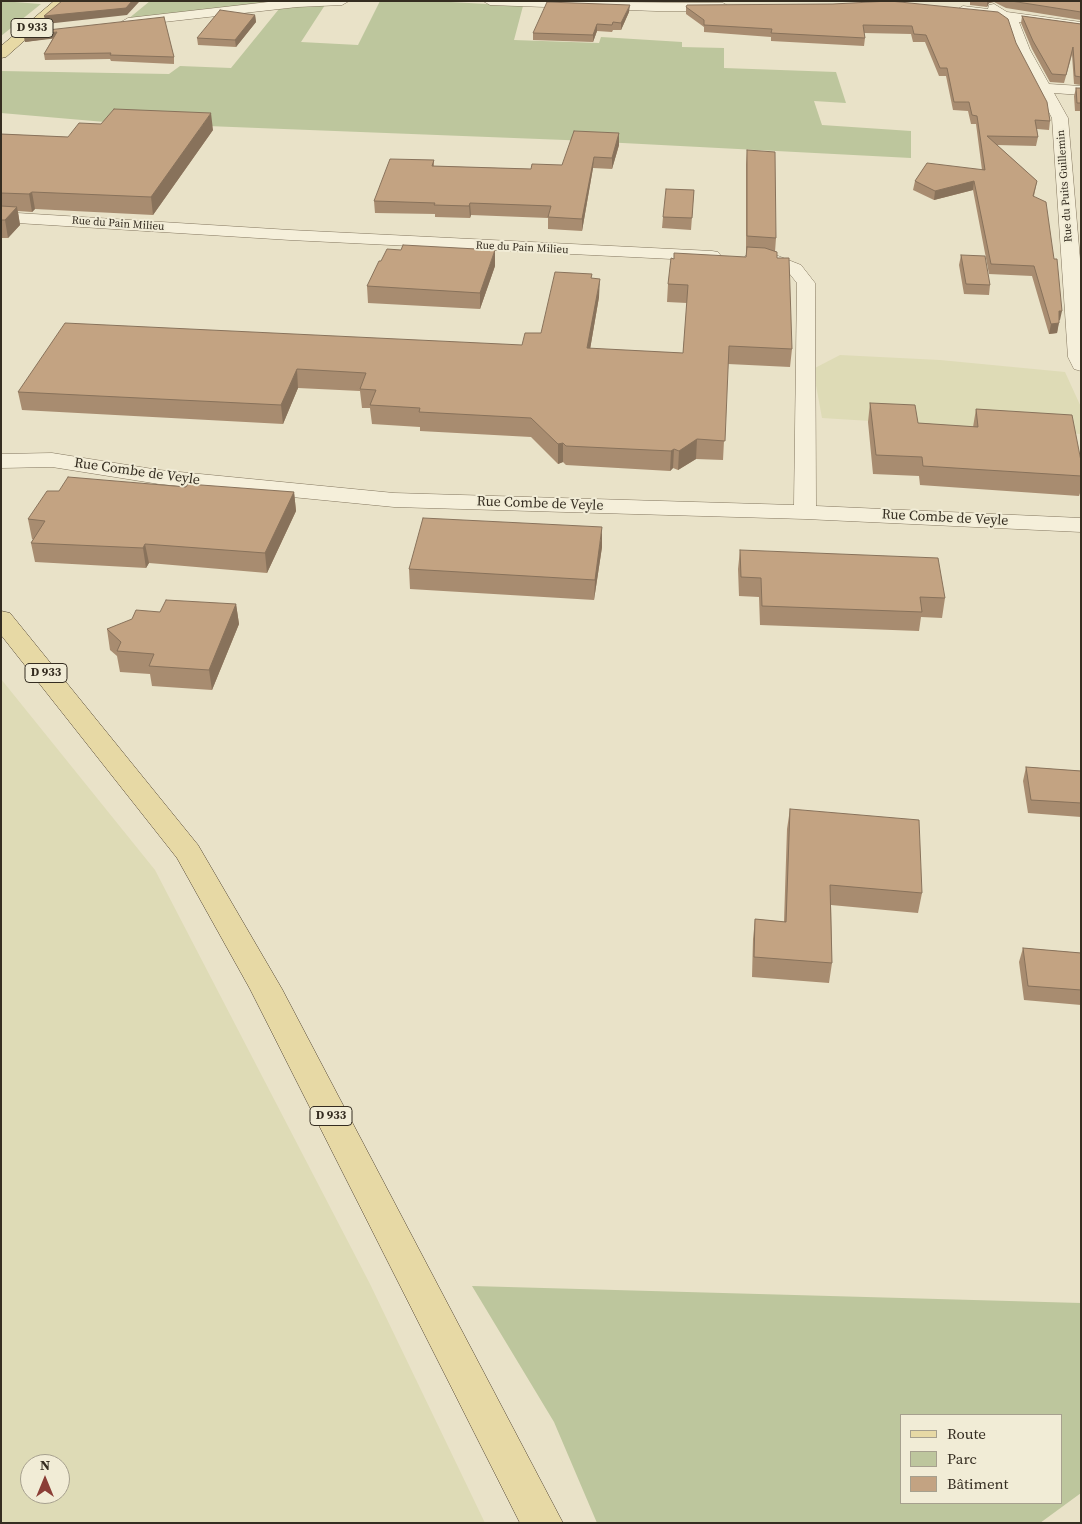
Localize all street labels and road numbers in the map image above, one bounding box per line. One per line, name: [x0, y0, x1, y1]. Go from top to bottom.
road number: D 933: [11, 18, 53, 38]
street label: Rue du Puits Guillemin: [1054, 129, 1076, 243]
street label: Rue du Pain Milieu: [71, 214, 165, 234]
street label: Rue du Pain Milieu: [475, 239, 569, 257]
street label: Rue Combe de Veyle: [73, 455, 201, 489]
street label: Rue Combe de Veyle: [476, 493, 604, 515]
street label: Rue Combe de Veyle: [881, 506, 1009, 530]
road number: D 933: [25, 664, 67, 682]
road number: D 933: [310, 1106, 352, 1126]

